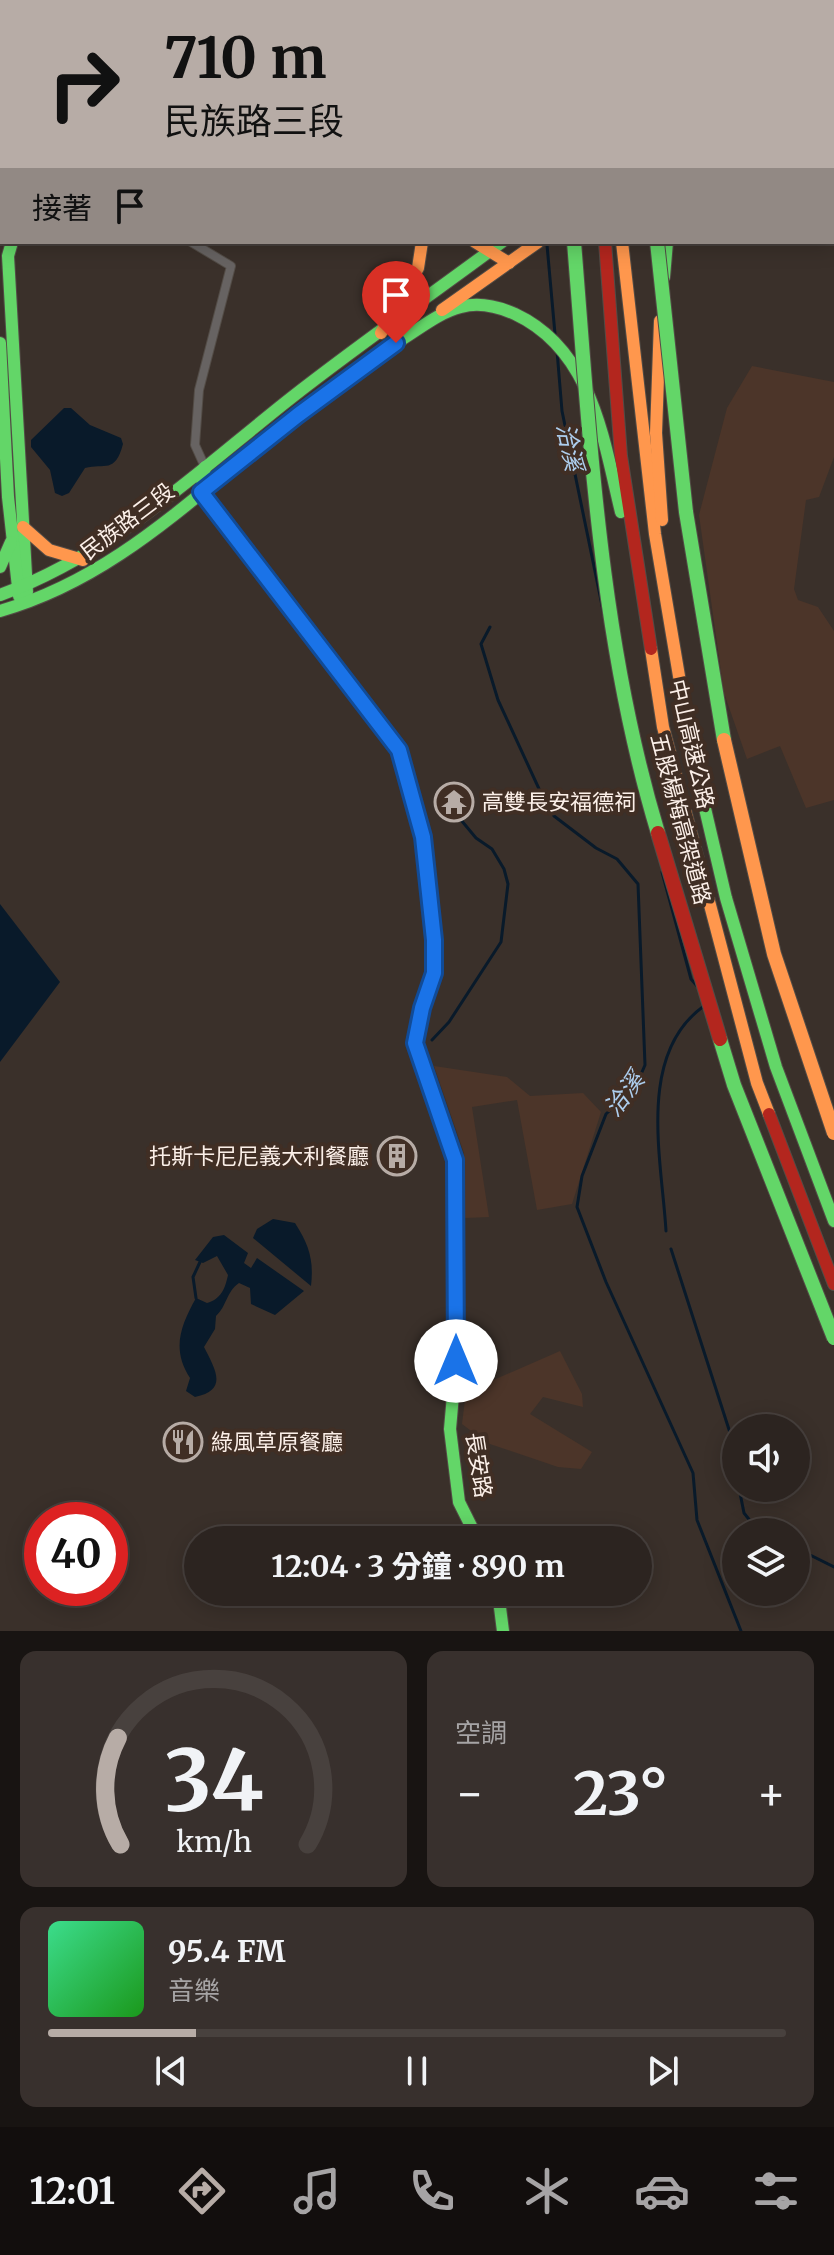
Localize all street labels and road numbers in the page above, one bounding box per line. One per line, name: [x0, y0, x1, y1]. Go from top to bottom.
street label: 民族路三段: [75, 477, 179, 565]
street label: 中山高速公路: [664, 677, 720, 811]
street label: 五股楊梅高架道路: [645, 730, 717, 908]
street label: 長安路: [460, 1430, 498, 1500]

